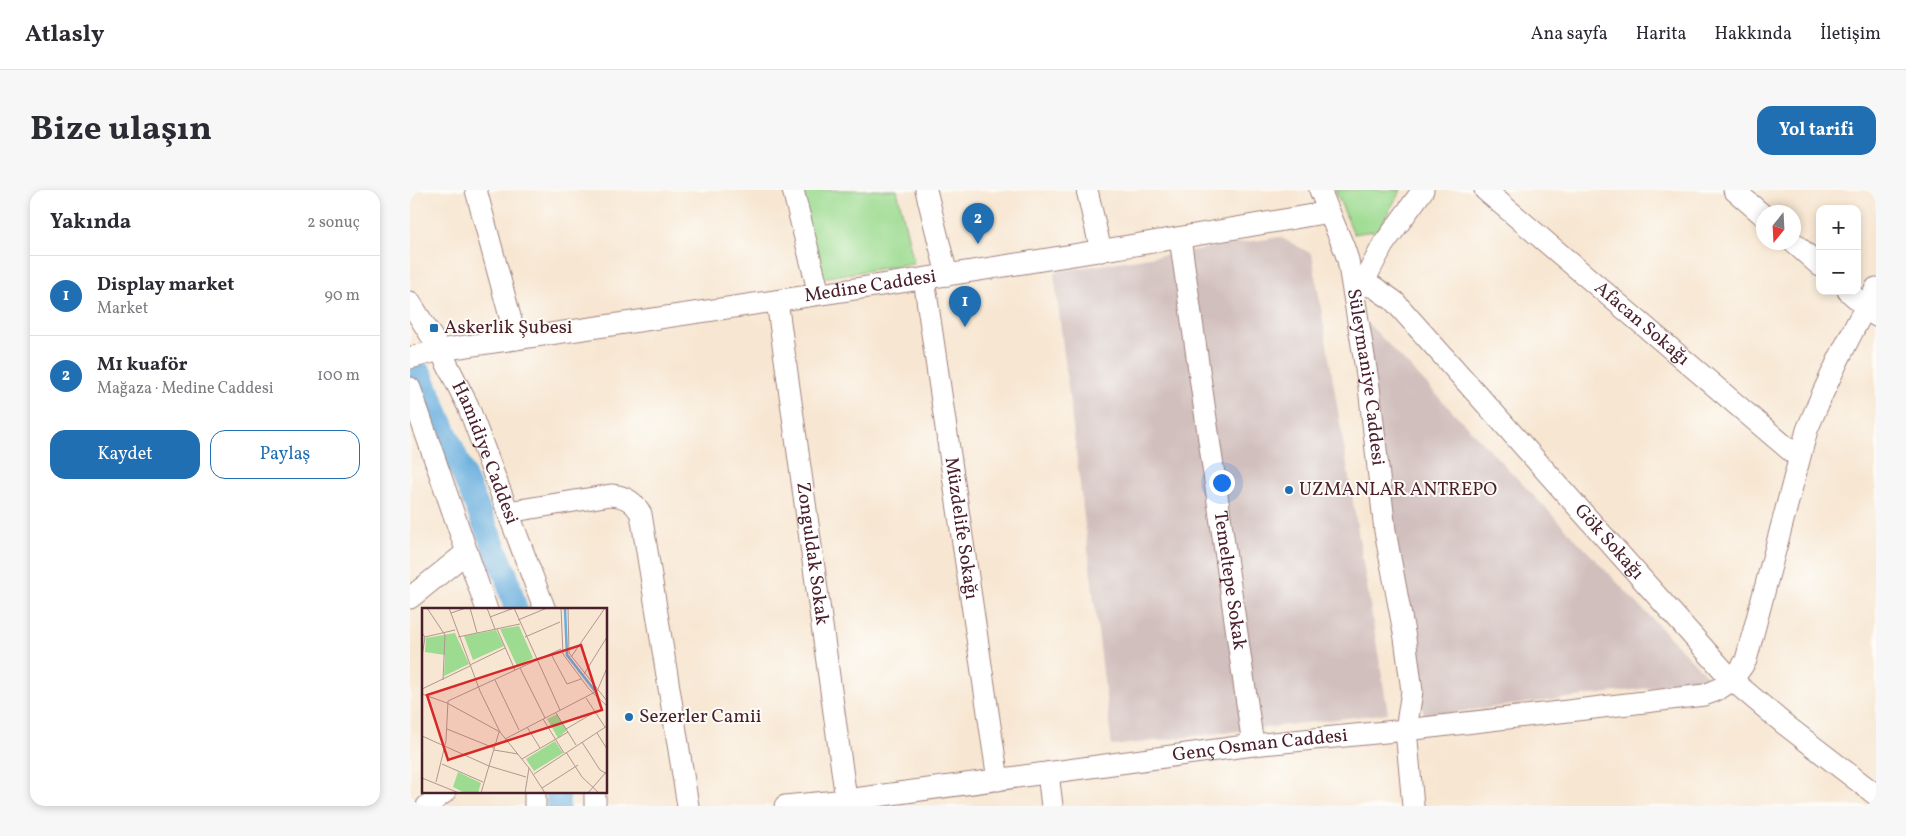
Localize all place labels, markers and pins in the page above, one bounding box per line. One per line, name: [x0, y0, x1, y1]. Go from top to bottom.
pin: 2: [962, 203, 994, 244]
pin: 1: [949, 286, 981, 327]
place label: Askerlik Şubesi: [444, 315, 573, 341]
marker: Askerlik Şubesi: [428, 322, 440, 334]
place label: UZMANLAR ANTREPO: [1299, 477, 1497, 503]
marker: UZMANLAR ANTREPO: [1283, 484, 1295, 496]
place label: Sezerler Camii: [639, 704, 762, 730]
marker: Sezerler Camii: [623, 711, 635, 723]

